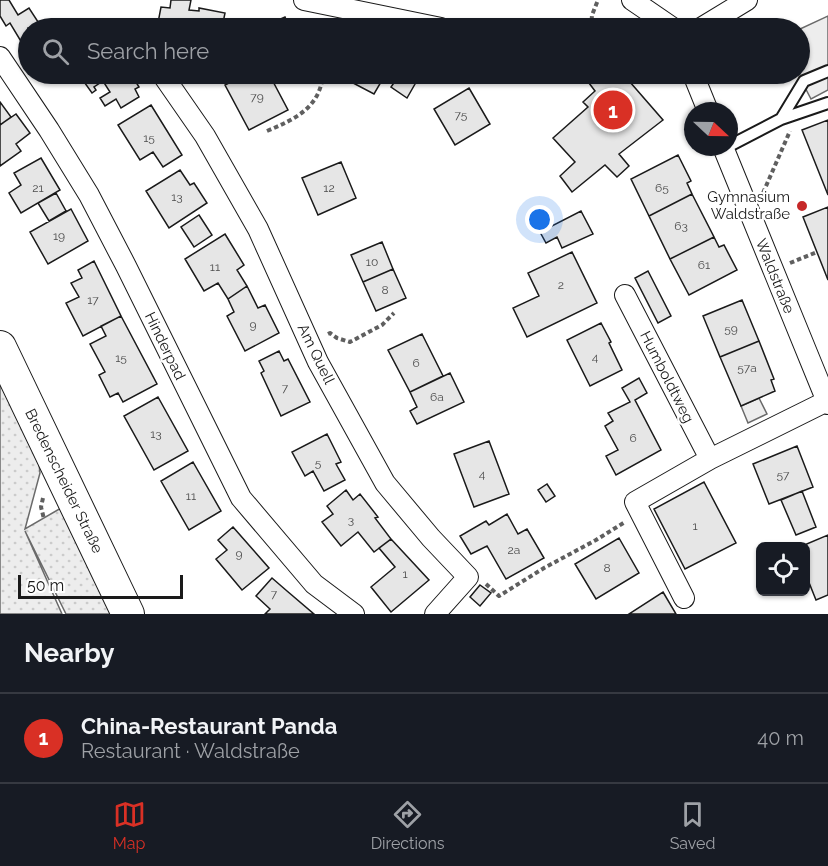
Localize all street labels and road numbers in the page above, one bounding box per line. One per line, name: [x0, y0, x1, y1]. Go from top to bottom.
street label: Waldstraße: [752, 236, 798, 316]
street label: Hinderpad: [141, 309, 189, 383]
street label: Am Quell: [294, 321, 339, 388]
street label: Humboldtweg: [636, 328, 698, 426]
street label: Bredenscheider Straße: [21, 406, 107, 556]

